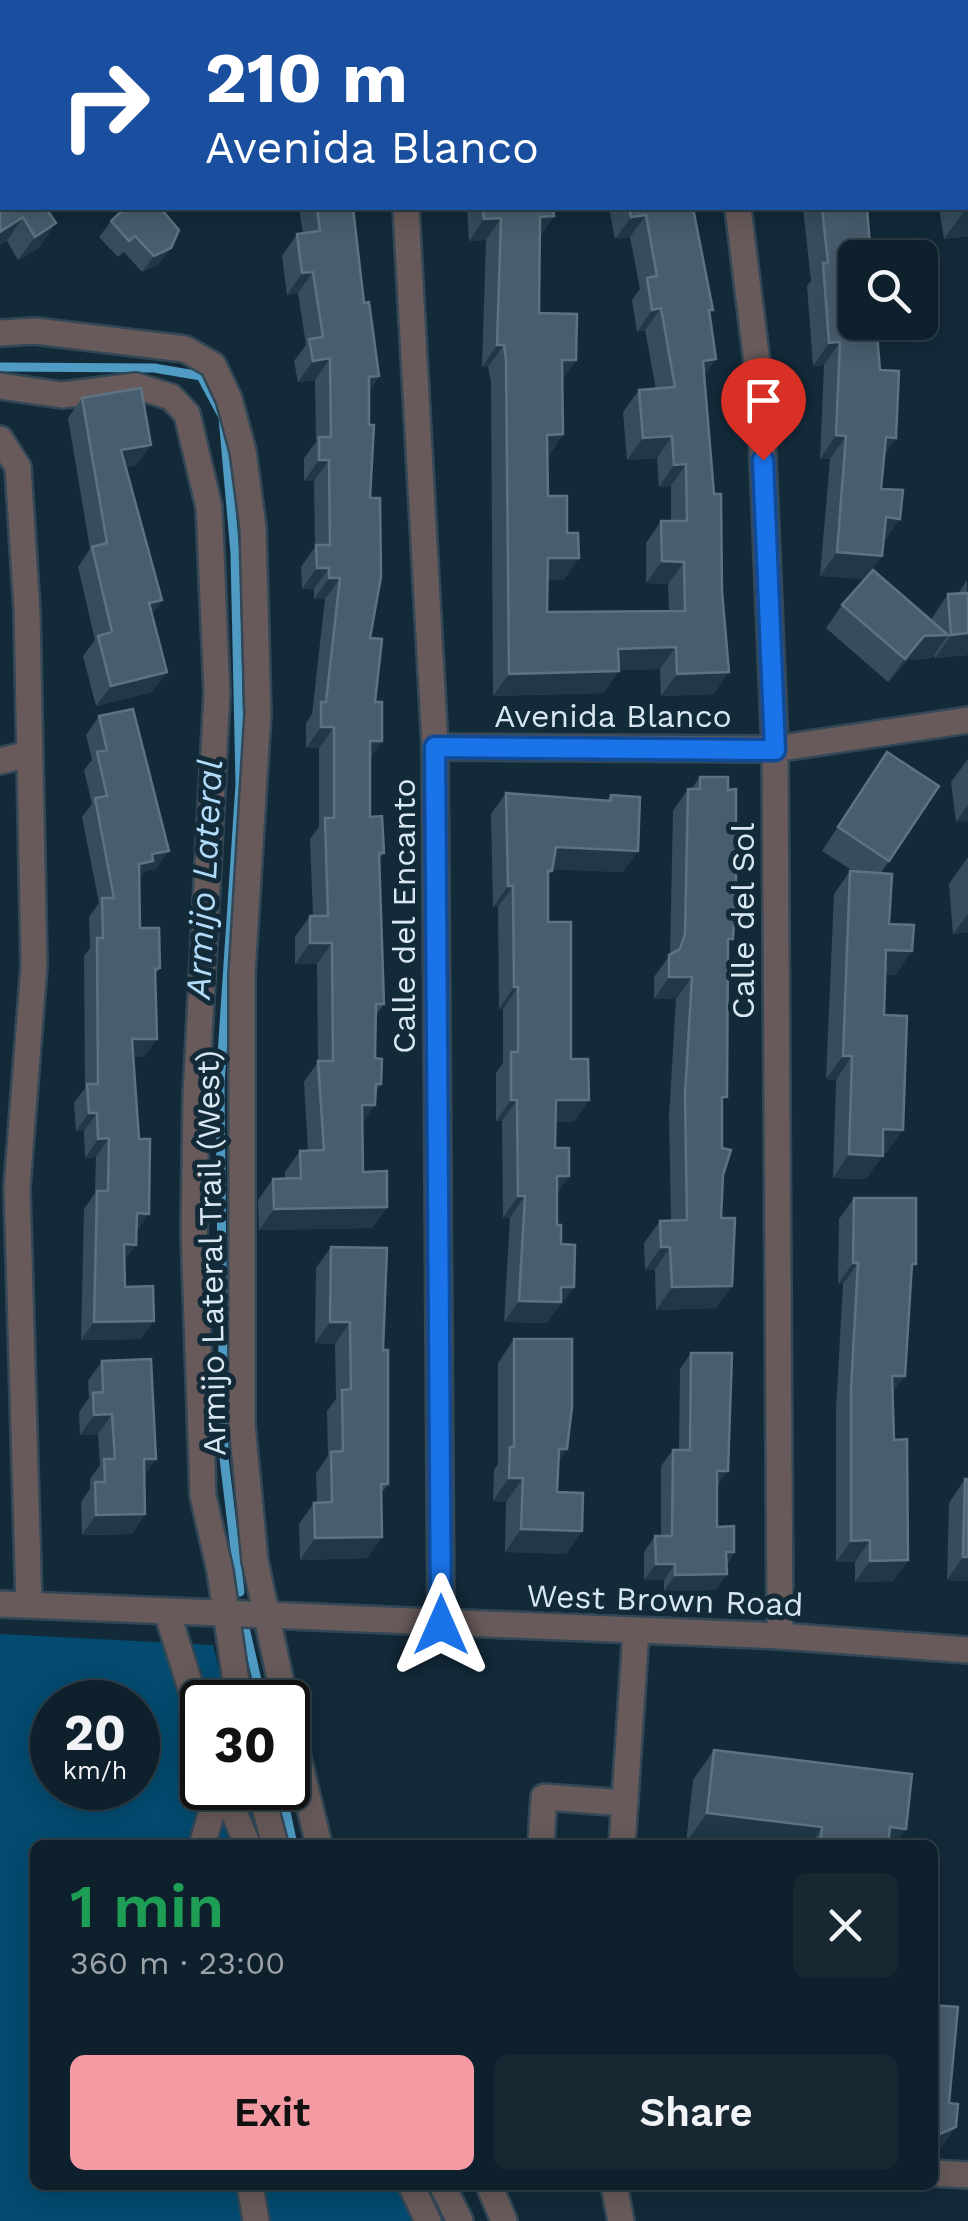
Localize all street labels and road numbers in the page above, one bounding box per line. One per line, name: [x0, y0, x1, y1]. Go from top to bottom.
street label: Avenida Blanco: [494, 697, 732, 735]
street label: Calle del Encanto: [385, 778, 423, 1054]
street label: Calle del Sol: [724, 822, 762, 1019]
street label: Armijo Lateral Trail (West): [188, 1050, 234, 1456]
street label: West Brown Road: [526, 1576, 804, 1624]

